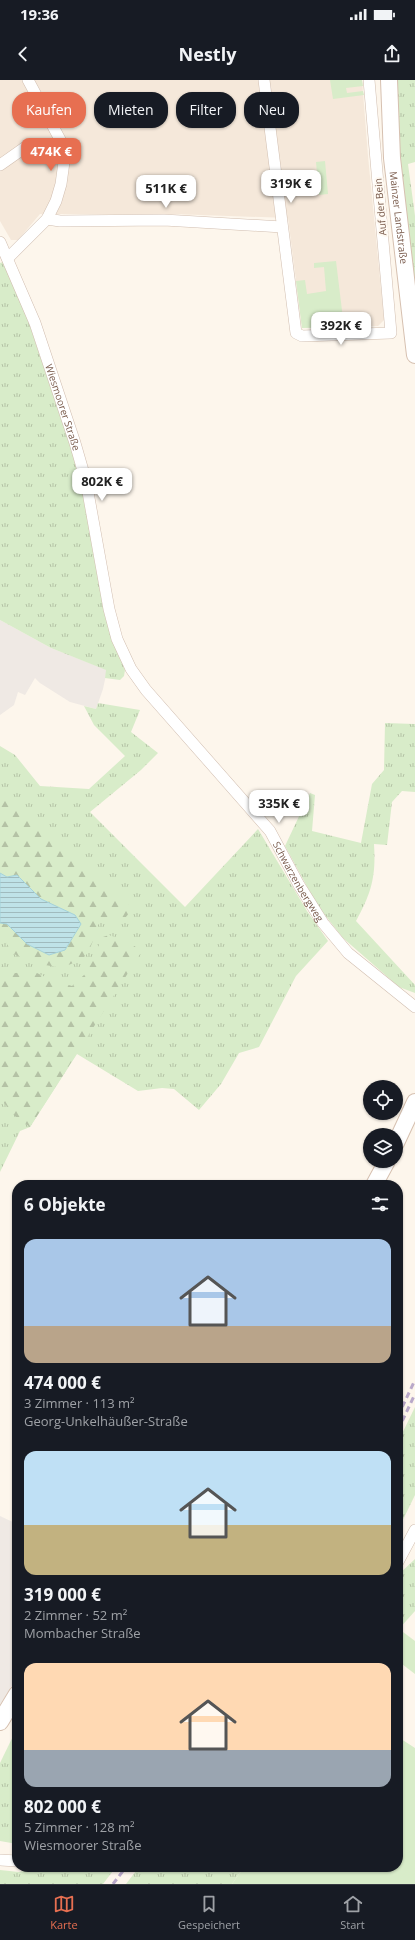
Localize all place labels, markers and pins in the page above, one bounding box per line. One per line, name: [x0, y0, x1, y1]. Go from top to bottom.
pin: 474K €: [18, 138, 84, 172]
pin: 319K €: [258, 170, 324, 204]
pin: 511K €: [133, 175, 199, 209]
pin: 392K €: [308, 312, 374, 346]
pin: 802K €: [69, 468, 135, 502]
pin: 335K €: [246, 790, 312, 824]

